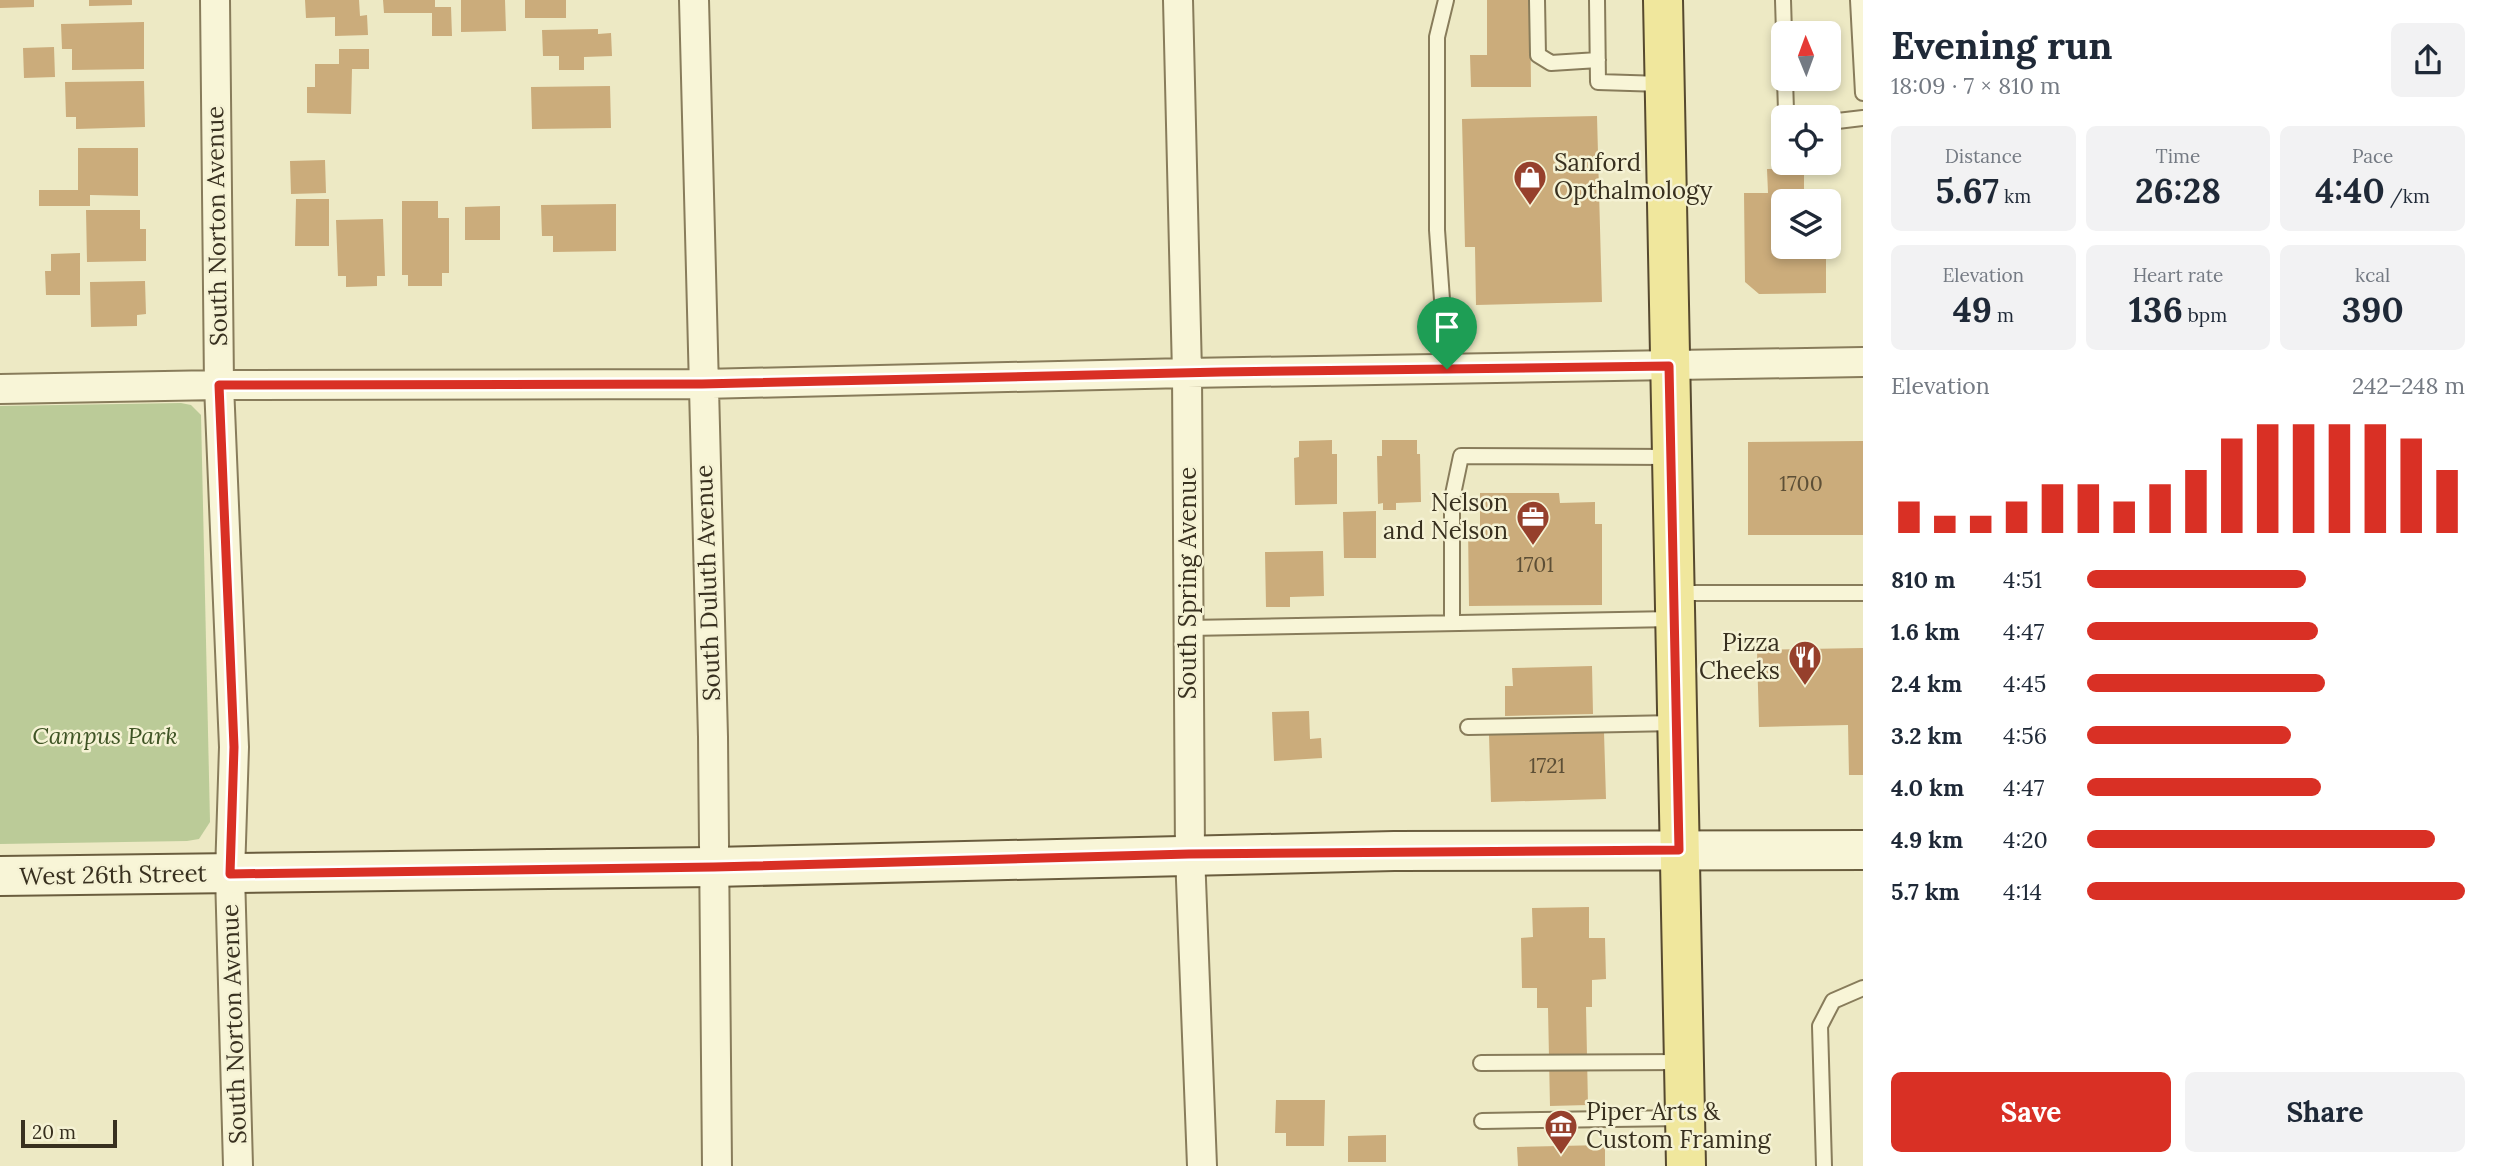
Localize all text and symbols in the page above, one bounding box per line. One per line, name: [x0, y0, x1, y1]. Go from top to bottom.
north arrow: [1771, 21, 1841, 91]
map controls: [1771, 21, 1841, 259]
text: Evening run: [1891, 21, 2113, 69]
button: share: [2391, 23, 2465, 97]
text: 18:09 · 7 × 810 m: [1891, 71, 2061, 100]
button: locate: [1771, 105, 1841, 175]
street label: South Norton Avenue: [199, 106, 234, 346]
text: Distance: [1945, 144, 2022, 168]
text: Time: [2156, 144, 2200, 168]
text: Pace: [2352, 144, 2393, 168]
place label: Sanford Opthalmology: [1554, 147, 1713, 206]
shop icon: Sanford Opthalmology: [1511, 158, 1549, 207]
text: 5.67: [1935, 168, 1999, 213]
text: 26:28: [2135, 168, 2221, 213]
text: 4:40: [2315, 168, 2385, 213]
text: km: [1999, 184, 2031, 208]
text: /km: [2385, 184, 2430, 208]
button: layers: [1771, 189, 1841, 259]
text: Elevation: [1943, 263, 2024, 287]
text: Heart rate: [2133, 263, 2223, 287]
text: kcal: [2355, 263, 2390, 287]
text: 49: [1953, 287, 1992, 332]
text: 136: [2129, 287, 2183, 332]
text: 390: [2342, 287, 2404, 332]
pin: [1417, 297, 1477, 369]
text: m: [1992, 303, 2014, 327]
text: bpm: [2183, 303, 2227, 327]
icon: arrive: [1428, 308, 1466, 346]
text: Elevation: [1891, 371, 1990, 400]
text: 242–248 m: [2352, 371, 2465, 400]
street label: South Duluth Avenue: [688, 464, 727, 702]
street label: South Spring Avenue: [1172, 467, 1203, 699]
house number: 1700: [1779, 470, 1823, 497]
place label: Nelson and Nelson: [1383, 487, 1508, 546]
office icon: Nelson and Nelson: [1514, 498, 1552, 547]
house number: 1701: [1516, 551, 1554, 578]
text: 810 m: [1891, 565, 1955, 594]
text: 4:51: [2003, 565, 2042, 594]
text: 1.6 km: [1891, 617, 1960, 646]
text: 4:47: [2003, 617, 2044, 646]
place label: Pizza Cheeks: [1699, 627, 1780, 686]
restaurant icon: Pizza Cheeks: [1786, 638, 1824, 687]
text: 2.4 km: [1891, 669, 1962, 698]
text: 4:45: [2003, 669, 2046, 698]
park label: Campus Park: [32, 720, 178, 751]
text: 3.2 km: [1891, 721, 1962, 750]
text: 4:56: [2003, 721, 2047, 750]
house number: 1721: [1529, 752, 1565, 779]
text: 4.0 km: [1891, 773, 1964, 802]
text: 4:47: [2003, 773, 2044, 802]
text: 4.9 km: [1891, 825, 1963, 854]
text: 4:20: [2003, 825, 2048, 854]
street label: West 26th Street: [19, 857, 208, 892]
text: 5.7 km: [1891, 877, 1960, 906]
text: 4:14: [2003, 877, 2042, 906]
street label: South Norton Avenue: [214, 903, 253, 1145]
button: Save: [1891, 1072, 2171, 1152]
button: Share: [2185, 1072, 2465, 1152]
place label: Piper Arts & Custom Framing: [1586, 1096, 1772, 1155]
museum icon: Piper Arts & Custom Framing: [1542, 1107, 1580, 1156]
scale bar: [21, 1117, 117, 1149]
text: 20 m: [32, 1120, 76, 1144]

